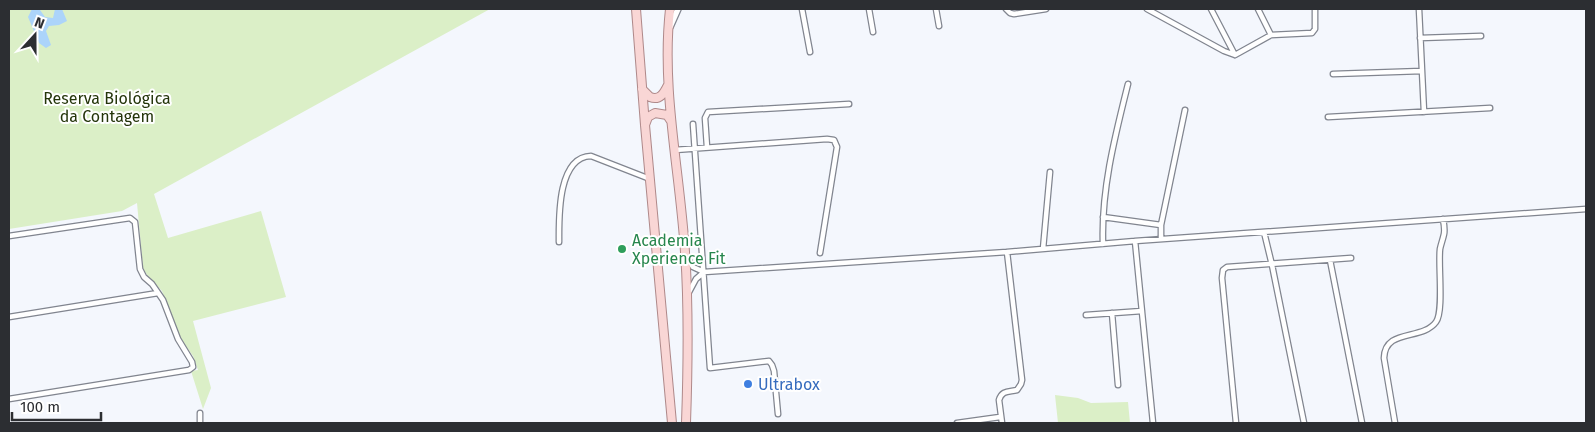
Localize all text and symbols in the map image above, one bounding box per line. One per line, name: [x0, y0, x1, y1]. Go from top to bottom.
north arrow: [10, 10, 60, 60]
text: N: [32, 14, 47, 33]
park label: Reserva Biológica da Contagem: [43, 89, 171, 126]
place label: Academia Xperience Fit: [632, 231, 726, 268]
marker: Academia Xperience Fit: [616, 243, 628, 255]
place label: Ultrabox: [758, 375, 820, 394]
marker: Ultrabox: [742, 378, 754, 390]
scale bar: [12, 390, 101, 422]
text: 100 m: [20, 398, 60, 416]

